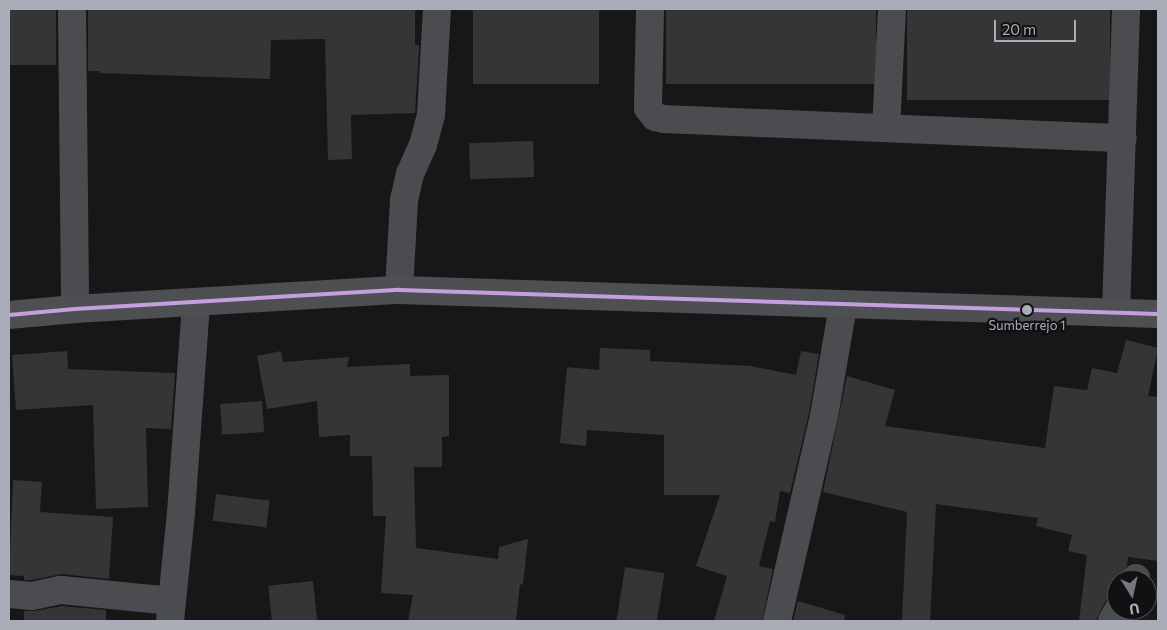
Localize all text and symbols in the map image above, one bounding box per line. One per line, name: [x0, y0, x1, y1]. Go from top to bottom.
scale bar: [997, 10, 1080, 42]
text: 20 m: [1002, 20, 1036, 38]
marker: Sumberrejo 1: [1022, 305, 1032, 315]
place label: Sumberrejo 1: [989, 317, 1065, 333]
north arrow: [1107, 570, 1157, 620]
text: U: [1128, 600, 1141, 619]

